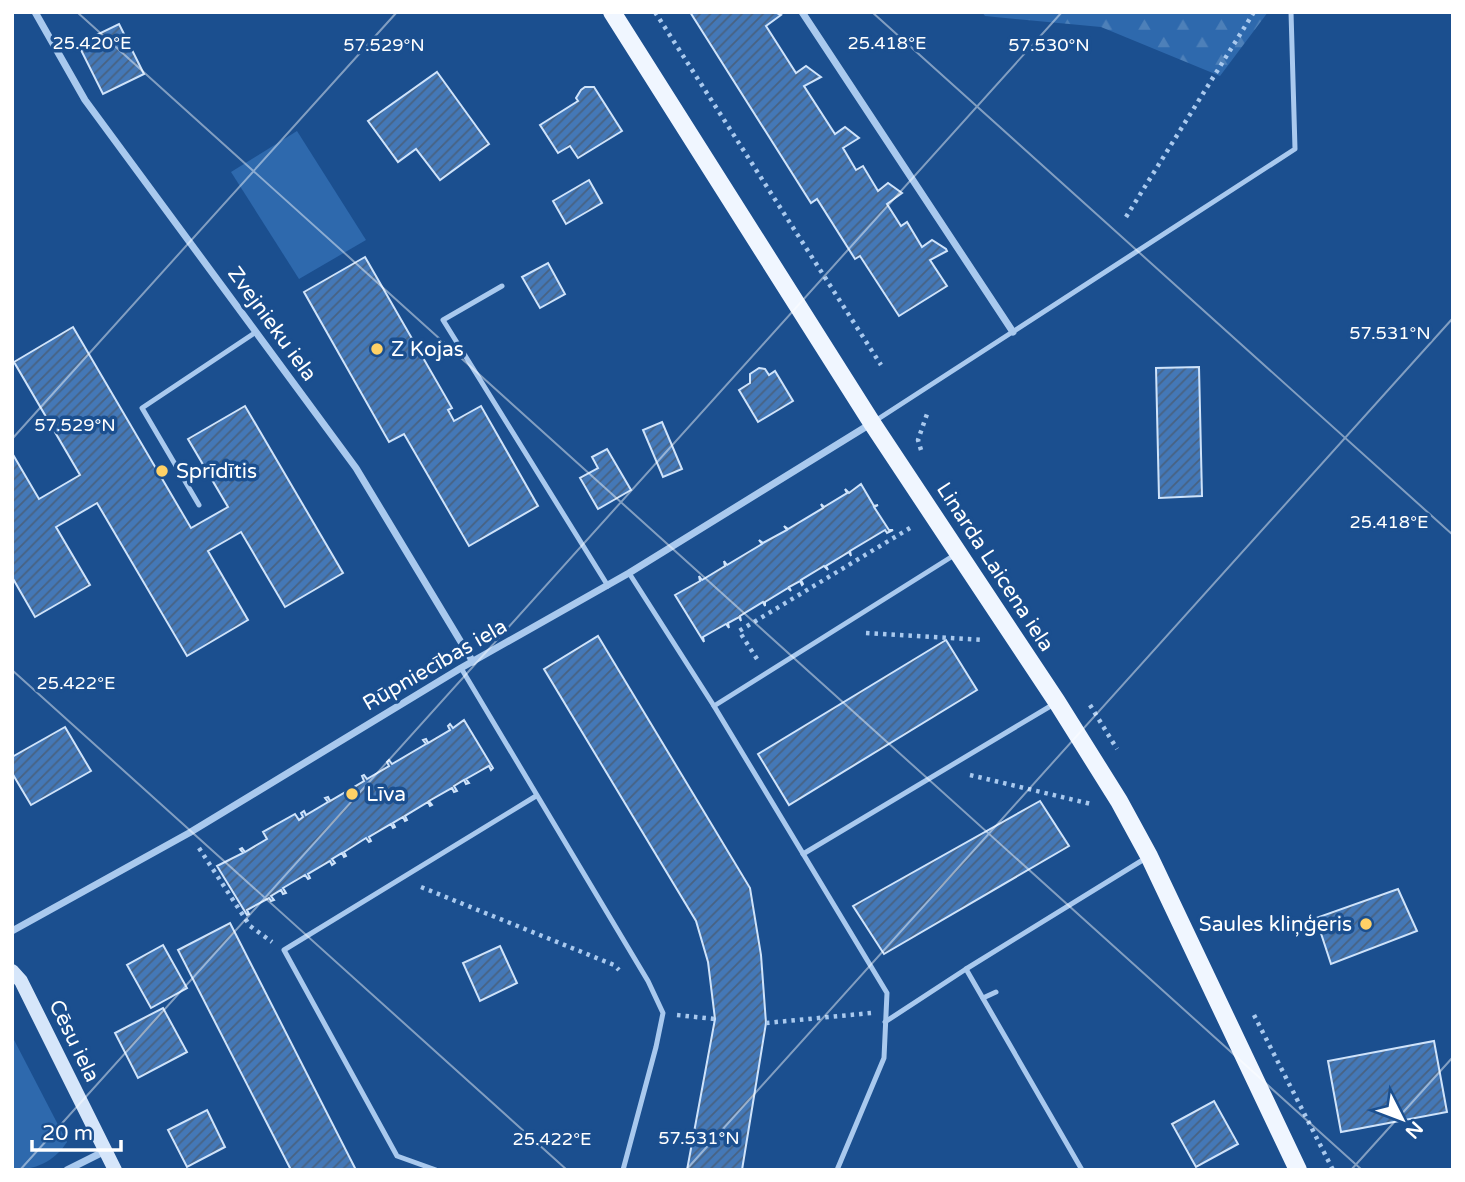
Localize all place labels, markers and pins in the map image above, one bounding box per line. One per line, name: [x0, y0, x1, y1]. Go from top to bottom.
place label: Z Kojas: [391, 337, 464, 362]
marker: Z Kojas: [369, 341, 385, 357]
place label: Sprīdītis: [176, 459, 257, 484]
marker: Sprīdītis: [154, 463, 170, 479]
place label: Līva: [366, 782, 406, 807]
marker: Līva: [344, 786, 360, 802]
place label: Saules kliņģeris: [1199, 912, 1352, 937]
marker: Saules kliņģeris: [1358, 916, 1374, 932]

